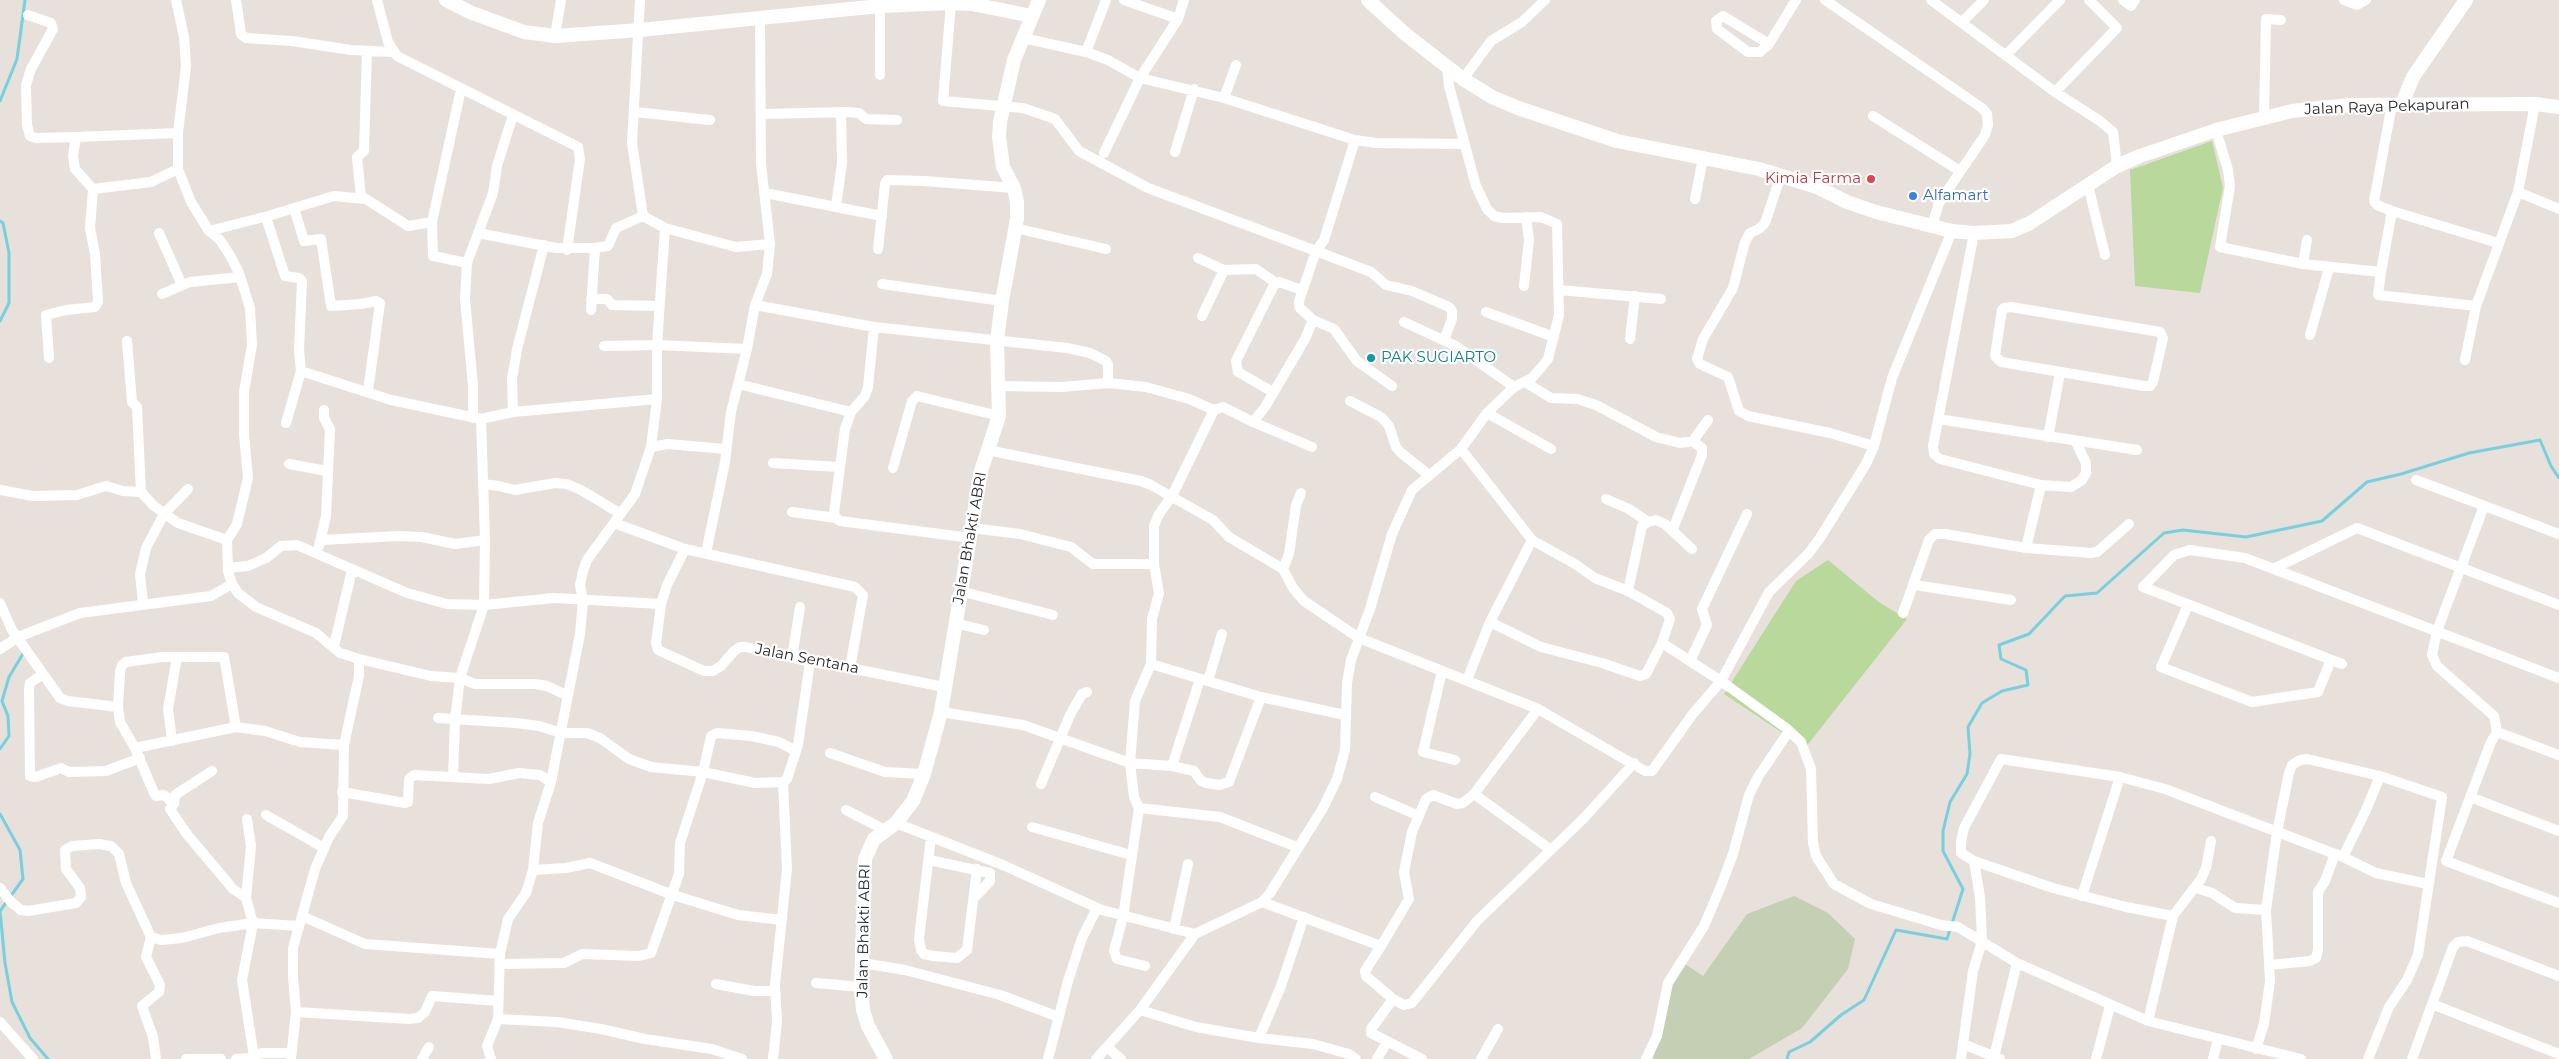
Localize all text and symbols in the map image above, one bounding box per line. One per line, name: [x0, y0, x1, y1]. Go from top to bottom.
street label: Jalan Raya Pekapuran: [2304, 95, 2470, 119]
place label: Kimia Farma: [1765, 170, 1861, 188]
marker: Kimia Farma: [1865, 173, 1877, 185]
place label: Alfamart: [1923, 187, 1989, 205]
marker: Alfamart: [1907, 190, 1919, 202]
place label: PAK SUGIARTO: [1381, 349, 1496, 367]
marker: PAK SUGIARTO: [1365, 352, 1377, 364]
street label: Jalan Bhakti ABRI: [949, 470, 991, 606]
street label: Jalan Sentana: [754, 640, 860, 678]
street label: Jalan Bhakti ABRI: [854, 864, 874, 998]

